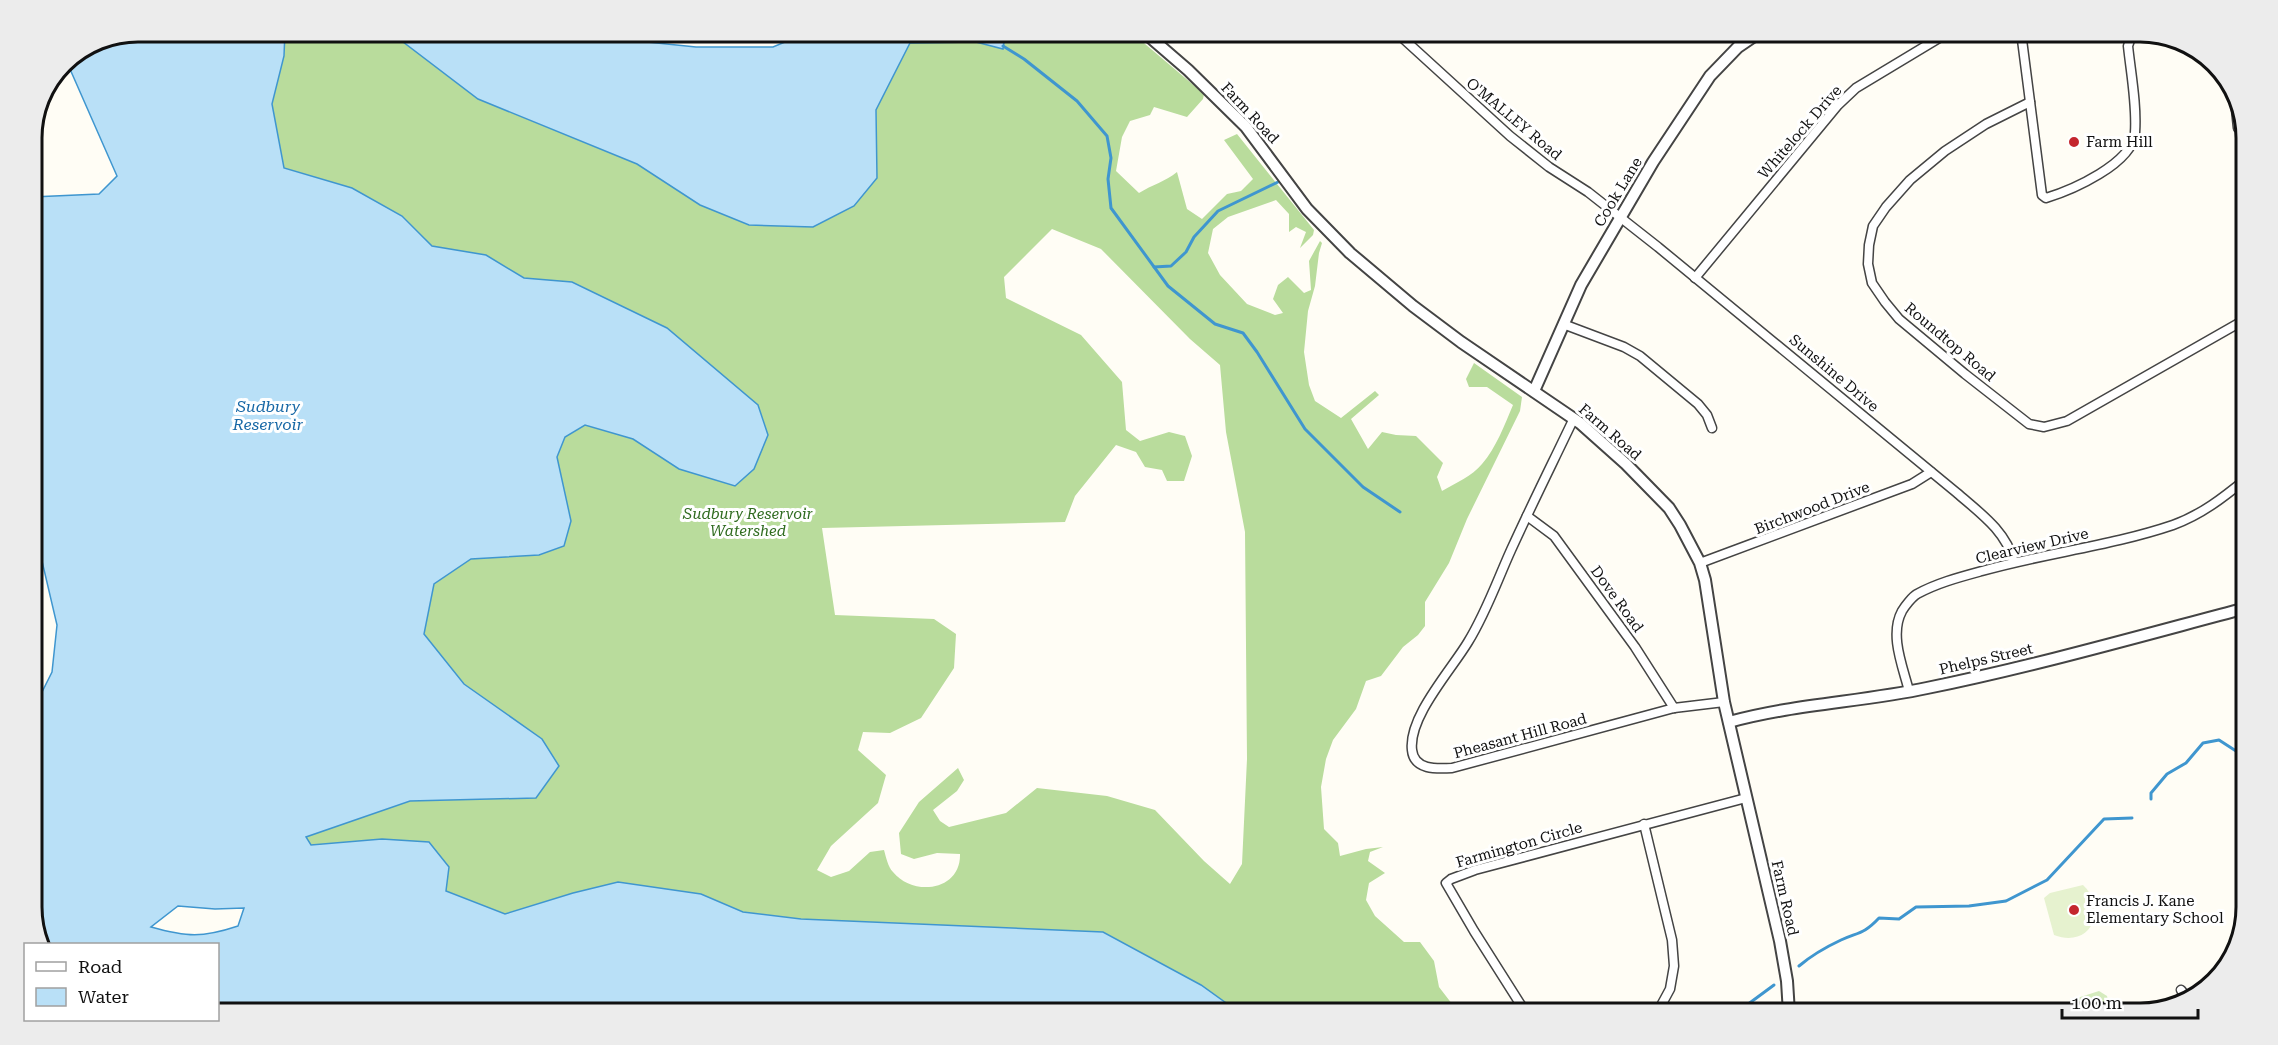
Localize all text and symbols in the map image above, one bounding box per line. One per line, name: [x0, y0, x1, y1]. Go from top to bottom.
street label: O'MALLEY Road: [1463, 74, 1566, 164]
street label: Farm Road: [1217, 79, 1283, 148]
street label: Whitelock Drive: [1754, 82, 1846, 182]
place label: Farm Hill: [2086, 133, 2153, 151]
marker: Farm Hill: [2067, 135, 2081, 149]
street label: Cook Lane: [1590, 154, 1646, 230]
street label: Roundtop Road: [1901, 299, 1999, 386]
street label: Sunshine Drive: [1786, 330, 1882, 416]
water label: Sudbury Reservoir: [232, 397, 304, 434]
street label: Farm Road: [1575, 400, 1645, 464]
street label: Birchwood Drive: [1752, 478, 1872, 538]
park label: Sudbury Reservoir Watershed: [682, 505, 814, 540]
street label: Clearview Drive: [1974, 524, 2090, 568]
street label: Dove Road: [1587, 562, 1647, 636]
street label: Phelps Street: [1937, 639, 2035, 679]
street label: Pheasant Hill Road: [1452, 709, 1589, 762]
street label: Farmington Circle: [1454, 818, 1584, 872]
street label: Farm Road: [1768, 859, 1803, 938]
place label: Francis J. Kane Elementary School: [2086, 892, 2224, 927]
marker: Francis J. Kane Elementary School: [2067, 903, 2081, 917]
legend: [24, 943, 219, 1021]
text: Road: [78, 956, 123, 977]
scale bar: [2062, 982, 2198, 1020]
text: Water: [78, 986, 129, 1007]
text: 100 m: [2071, 992, 2122, 1013]

